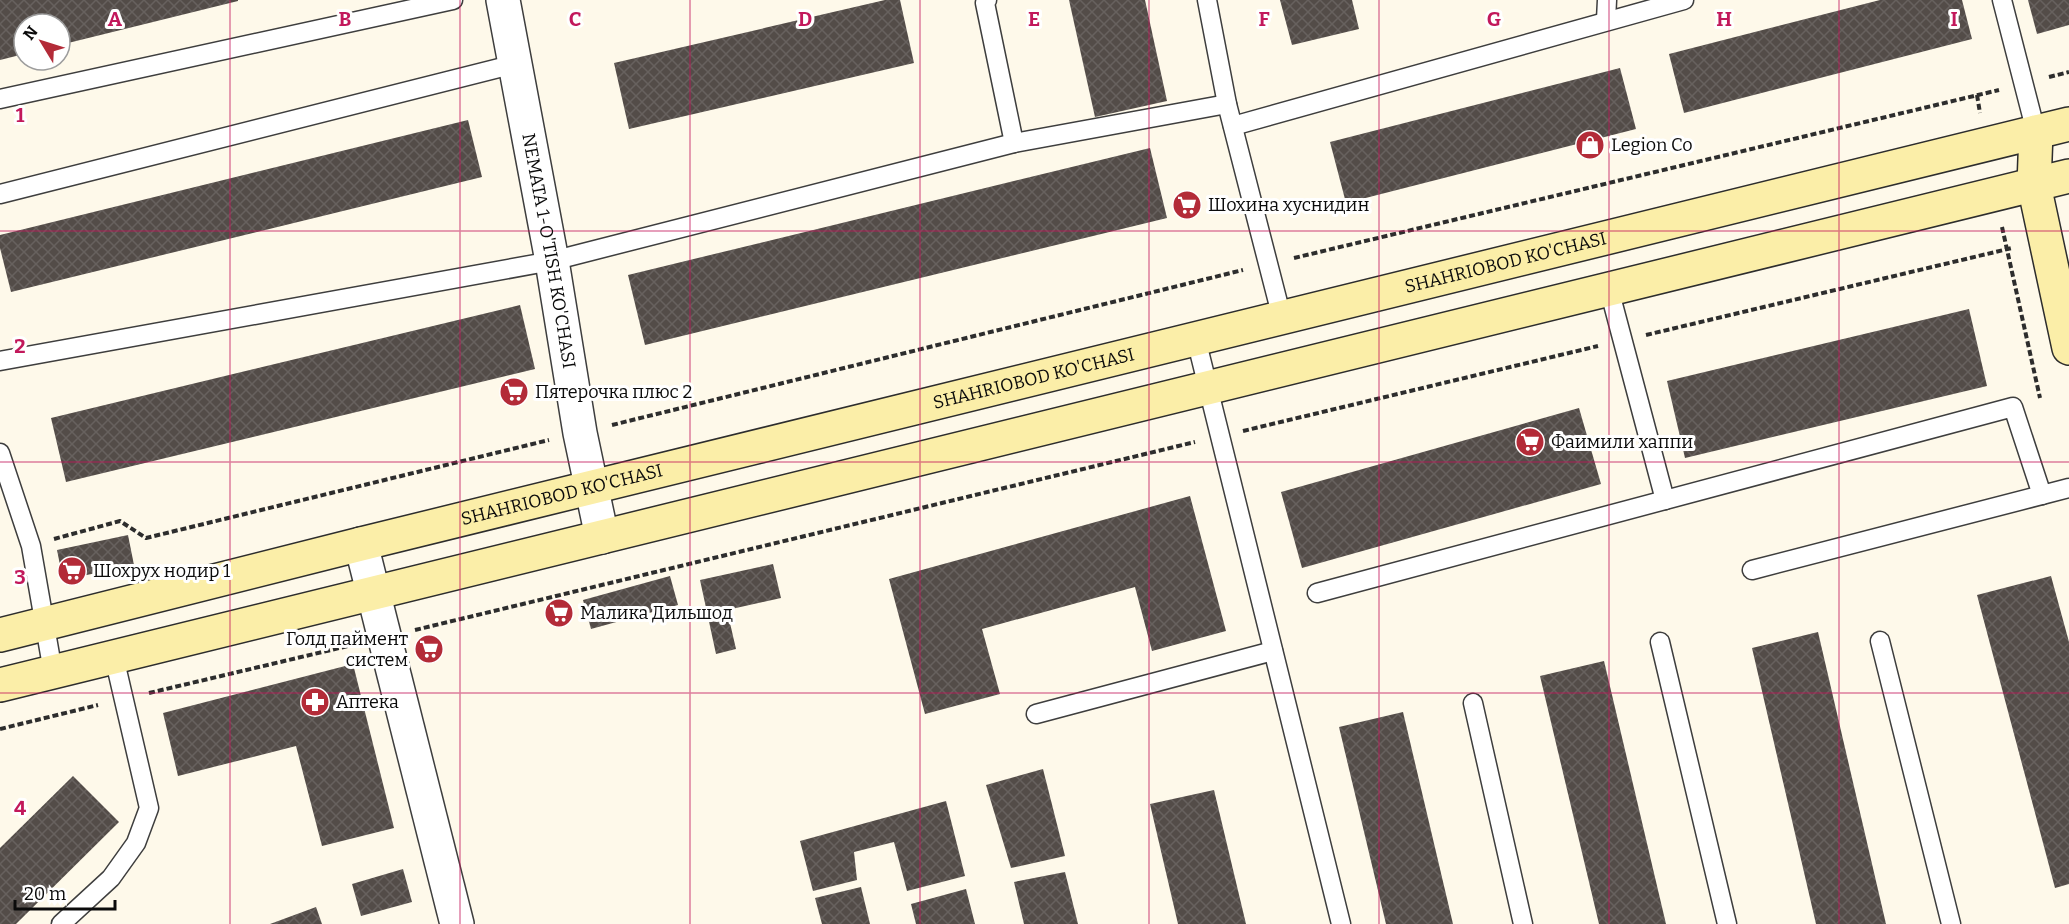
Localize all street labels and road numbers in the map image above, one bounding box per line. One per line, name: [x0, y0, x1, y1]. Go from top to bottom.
street label: NEMATA 1-O'TISH KO'CHASI: [517, 131, 580, 370]
street label: SHAHRIOBOD KO'CHASI: [1403, 227, 1609, 298]
street label: SHAHRIOBOD KO'CHASI: [931, 343, 1137, 414]
street label: SHAHRIOBOD KO'CHASI: [459, 459, 665, 530]

